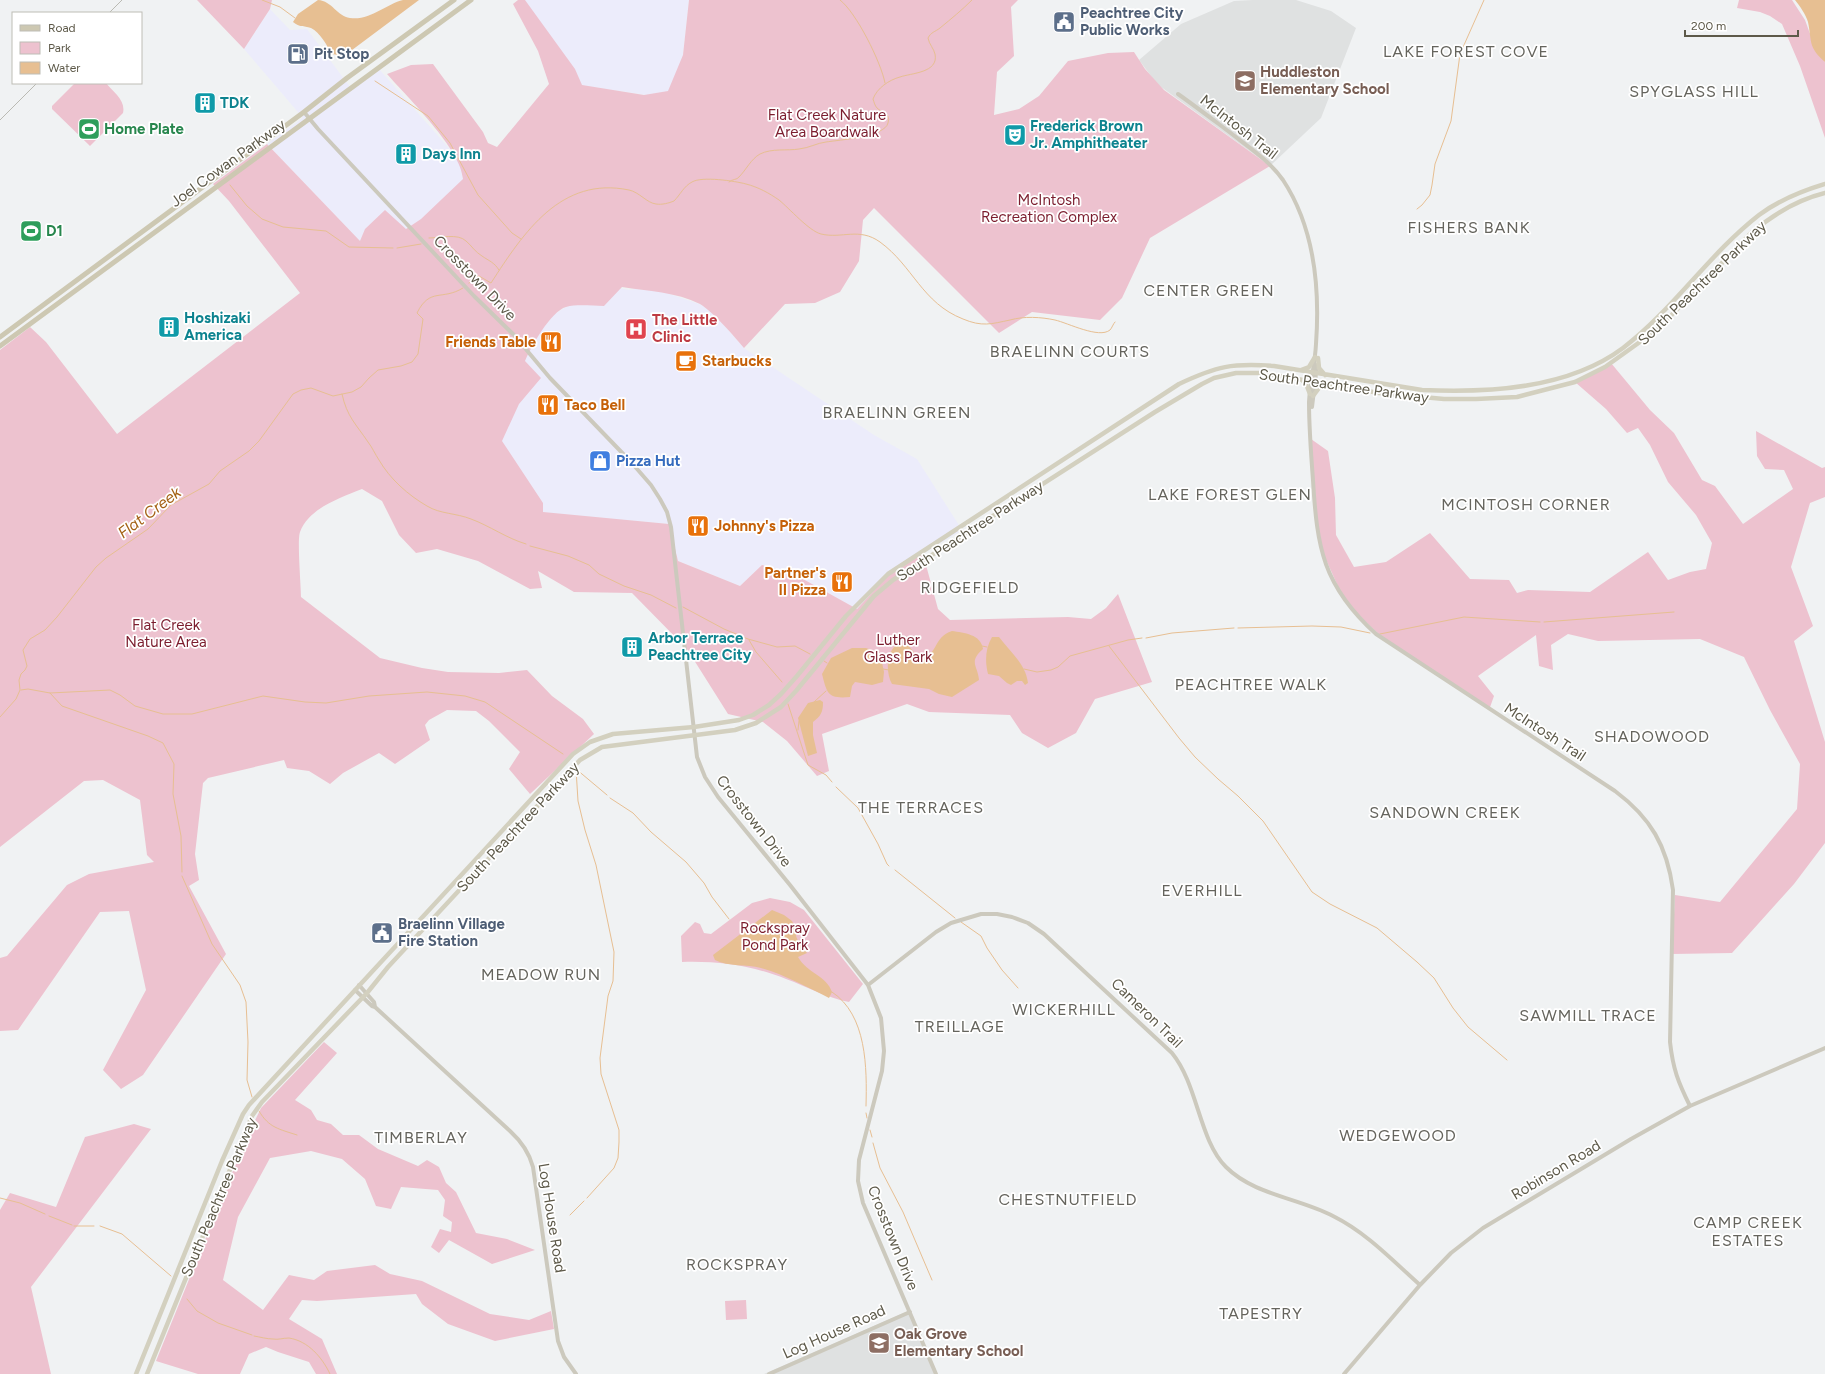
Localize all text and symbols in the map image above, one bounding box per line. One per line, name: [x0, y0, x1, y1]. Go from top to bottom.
place label: Peachtree City Public Works: [1080, 4, 1184, 39]
public building icon: Peachtree City Public Works: [1051, 9, 1077, 35]
legend: [12, 12, 142, 84]
scale bar: [1685, 12, 1798, 38]
text: 200 m: [1691, 19, 1726, 33]
text: Road: [48, 21, 76, 35]
text: Park: [48, 41, 71, 55]
fuel station icon: Pit Stop: [285, 41, 311, 67]
district label: LAKE FOREST COVE: [1383, 42, 1549, 61]
place label: Pit Stop: [314, 45, 369, 63]
text: Water: [48, 61, 80, 75]
place label: Huddleston Elementary School: [1260, 63, 1390, 98]
school or university icon: Huddleston Elementary School: [1232, 68, 1258, 94]
district label: SPYGLASS HILL: [1629, 82, 1759, 101]
building icon: TDK: [192, 90, 218, 116]
street label: McIntosh Trail: [1197, 91, 1281, 163]
place label: TDK: [220, 94, 249, 112]
park label: Flat Creek Nature Area Boardwalk: [768, 106, 886, 141]
street label: Joel Cowan Parkway: [167, 115, 289, 211]
sports icon: Home Plate: [76, 116, 102, 142]
place label: Frederick Brown Jr. Amphitheater: [1030, 117, 1148, 152]
place label: Home Plate: [104, 120, 185, 138]
theatre icon: Frederick Brown Jr. Amphitheater: [1002, 122, 1028, 148]
building icon: Days Inn: [393, 141, 419, 167]
place label: Days Inn: [422, 145, 481, 163]
park label: McIntosh Recreation Complex: [981, 191, 1117, 226]
street label: South Peachtree Parkway: [1634, 217, 1770, 349]
sports icon: D1: [18, 218, 44, 244]
district label: FISHERS BANK: [1408, 218, 1530, 237]
place label: D1: [46, 222, 63, 240]
street label: Crosstown Drive: [430, 232, 520, 324]
district label: CENTER GREEN: [1143, 281, 1275, 300]
place label: Hoshizaki America: [184, 309, 251, 344]
place label: The Little Clinic: [652, 311, 718, 346]
building icon: Hoshizaki America: [156, 314, 182, 340]
hospital icon: The Little Clinic: [623, 316, 649, 342]
restaurant icon: Friends Table: [538, 329, 564, 355]
place label: Friends Table: [445, 333, 537, 351]
district label: BRAELINN COURTS: [990, 342, 1150, 361]
cafe icon: Starbucks: [673, 348, 699, 374]
place label: Starbucks: [702, 352, 771, 370]
street label: South Peachtree Parkway: [1258, 365, 1430, 407]
restaurant icon: Taco Bell: [535, 392, 561, 418]
place label: Taco Bell: [564, 396, 625, 414]
district label: BRAELINN GREEN: [822, 403, 972, 422]
shop icon: Pizza Hut: [587, 448, 613, 474]
place label: Pizza Hut: [616, 452, 681, 470]
street label: South Peachtree Parkway: [893, 477, 1047, 585]
water label: Flat Creek: [114, 482, 186, 542]
district label: LAKE FOREST GLEN: [1148, 485, 1312, 504]
district label: MCINTOSH CORNER: [1441, 495, 1611, 514]
restaurant icon: Johnny's Pizza: [685, 513, 711, 539]
place label: Johnny's Pizza: [714, 517, 815, 535]
place label: Partner's II Pizza: [764, 564, 826, 599]
restaurant icon: Partner's II Pizza: [829, 569, 855, 595]
district label: RIDGEFIELD: [921, 578, 1019, 597]
park label: Flat Creek Nature Area: [125, 616, 207, 651]
place label: Arbor Terrace Peachtree City: [648, 629, 752, 664]
park label: Luther Glass Park: [864, 631, 933, 666]
building icon: Arbor Terrace Peachtree City: [619, 634, 645, 660]
district label: PEACHTREE WALK: [1175, 675, 1327, 694]
street label: McIntosh Trail: [1501, 699, 1589, 765]
district label: SHADOWOOD: [1594, 727, 1710, 746]
street label: South Peachtree Parkway: [453, 758, 583, 896]
street label: Crosstown Drive: [713, 772, 795, 870]
district label: THE TERRACES: [858, 798, 984, 817]
district label: SANDOWN CREEK: [1369, 803, 1521, 822]
district label: EVERHILL: [1161, 881, 1243, 900]
place label: Braelinn Village Fire Station: [398, 915, 506, 950]
park label: Rockspray Pond Park: [740, 919, 810, 954]
public building icon: Braelinn Village Fire Station: [369, 920, 395, 946]
district label: MEADOW RUN: [481, 965, 601, 984]
street label: Cameron Trail: [1108, 974, 1186, 1052]
district label: WICKERHILL: [1012, 1000, 1116, 1019]
district label: SAWMILL TRACE: [1519, 1006, 1657, 1025]
district label: TREILLAGE: [915, 1017, 1005, 1036]
street label: South Peachtree Parkway: [177, 1115, 261, 1279]
district label: WEDGEWOOD: [1339, 1126, 1457, 1145]
district label: TIMBERLAY: [374, 1128, 468, 1147]
street label: Robinson Road: [1508, 1136, 1604, 1204]
street label: Log House Road: [534, 1162, 570, 1274]
street label: Crosstown Drive: [864, 1183, 922, 1293]
district label: CHESTNUTFIELD: [999, 1190, 1137, 1209]
district label: CAMP CREEK ESTATES: [1693, 1213, 1803, 1250]
district label: ROCKSPRAY: [686, 1255, 788, 1274]
street label: Log House Road: [780, 1301, 888, 1363]
district label: TAPESTRY: [1219, 1304, 1303, 1323]
place label: Oak Grove Elementary School: [894, 1325, 1024, 1360]
school or university icon: Oak Grove Elementary School: [866, 1330, 892, 1356]

